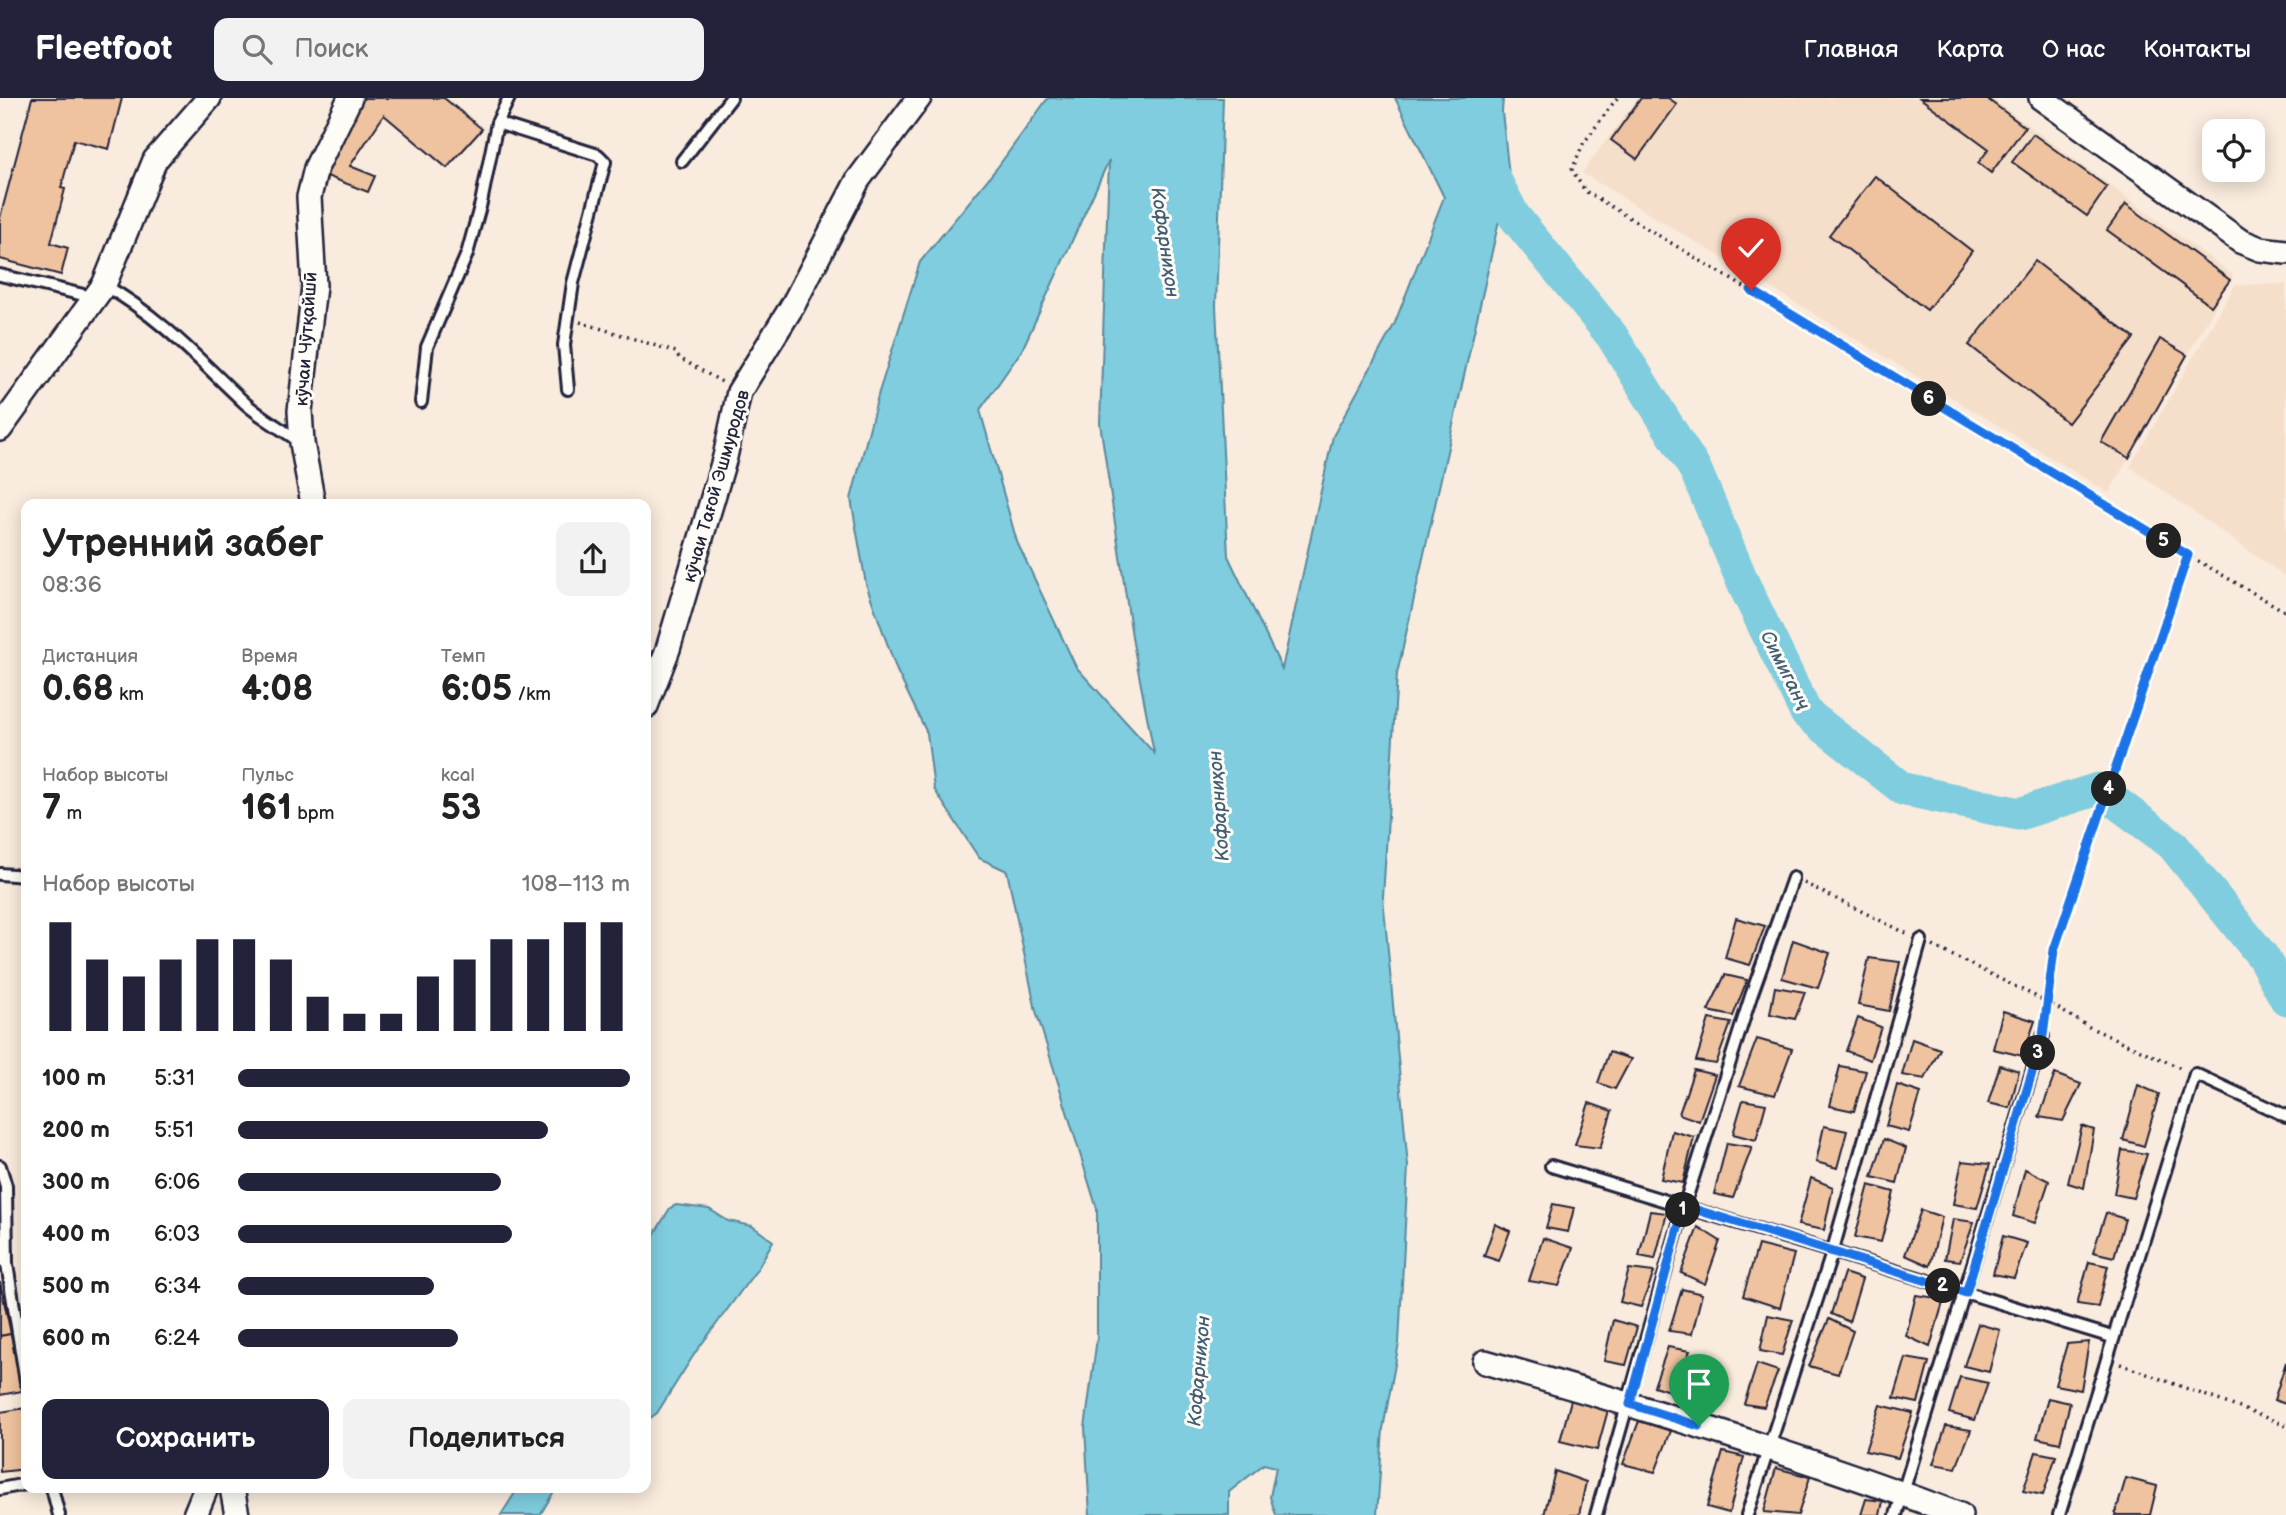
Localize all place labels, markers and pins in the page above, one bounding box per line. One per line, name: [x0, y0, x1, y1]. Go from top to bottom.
pin: [1721, 218, 1781, 290]
pin: 6: [1912, 382, 1946, 416]
pin: 5: [2146, 524, 2182, 558]
pin: 4: [2092, 772, 2126, 806]
pin: 3: [2021, 1035, 2056, 1070]
pin: 1: [1666, 1192, 1700, 1228]
pin: 2: [1926, 1268, 1960, 1304]
pin: [1669, 1354, 1729, 1426]

